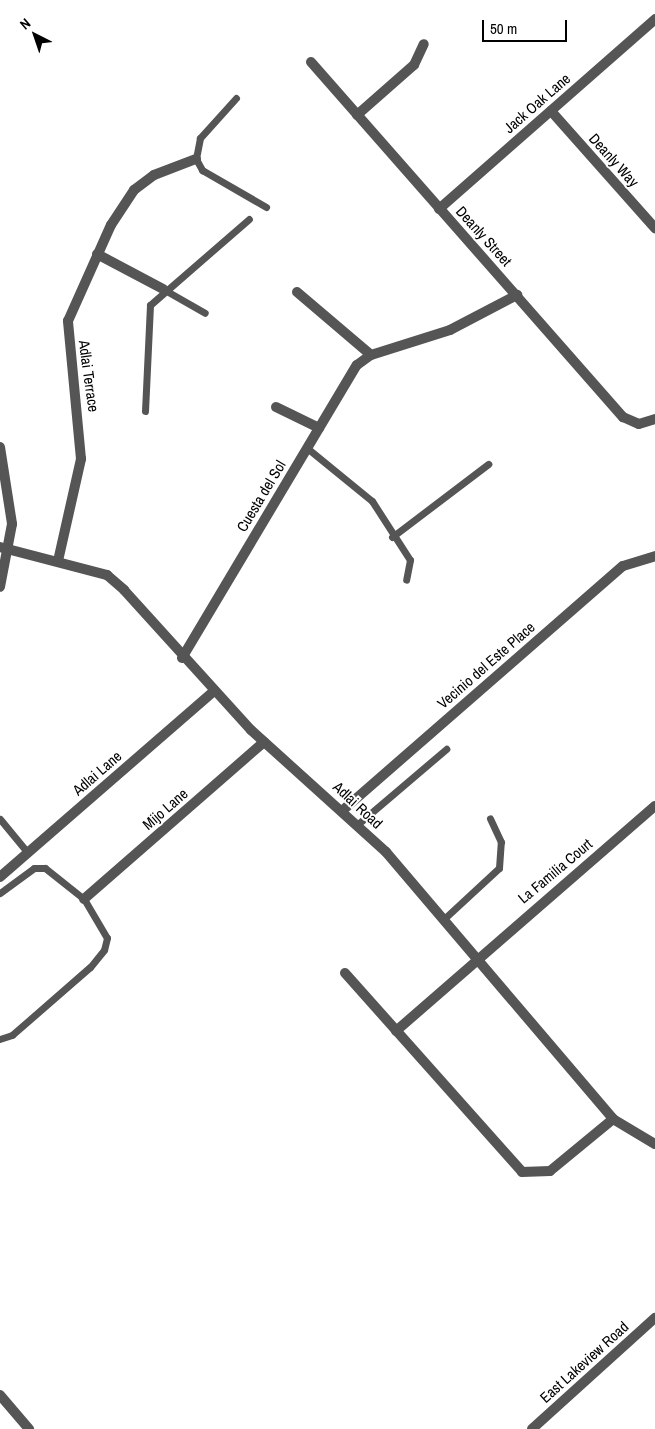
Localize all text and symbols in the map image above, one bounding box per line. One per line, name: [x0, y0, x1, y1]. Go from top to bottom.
north arrow: [10, 10, 60, 60]
scale bar: [485, 10, 570, 42]
text: N: [16, 14, 34, 33]
text: 50 m: [490, 18, 517, 39]
street label: Jack Oak Lane: [500, 69, 574, 137]
street label: Deanly Way: [585, 130, 643, 190]
street label: Deanly Street: [452, 202, 516, 270]
street label: Adlai Terrace: [75, 339, 103, 413]
street label: Cuesta del Sol: [233, 457, 289, 535]
street label: Vecinio del Este Place: [434, 618, 538, 712]
street label: Adlai Lane: [69, 747, 125, 799]
street label: Adlai Road: [330, 778, 386, 832]
street label: Mijo Lane: [139, 784, 191, 834]
street label: La Familia Court: [514, 835, 596, 907]
street label: East Lakeview Road: [536, 1318, 632, 1406]

